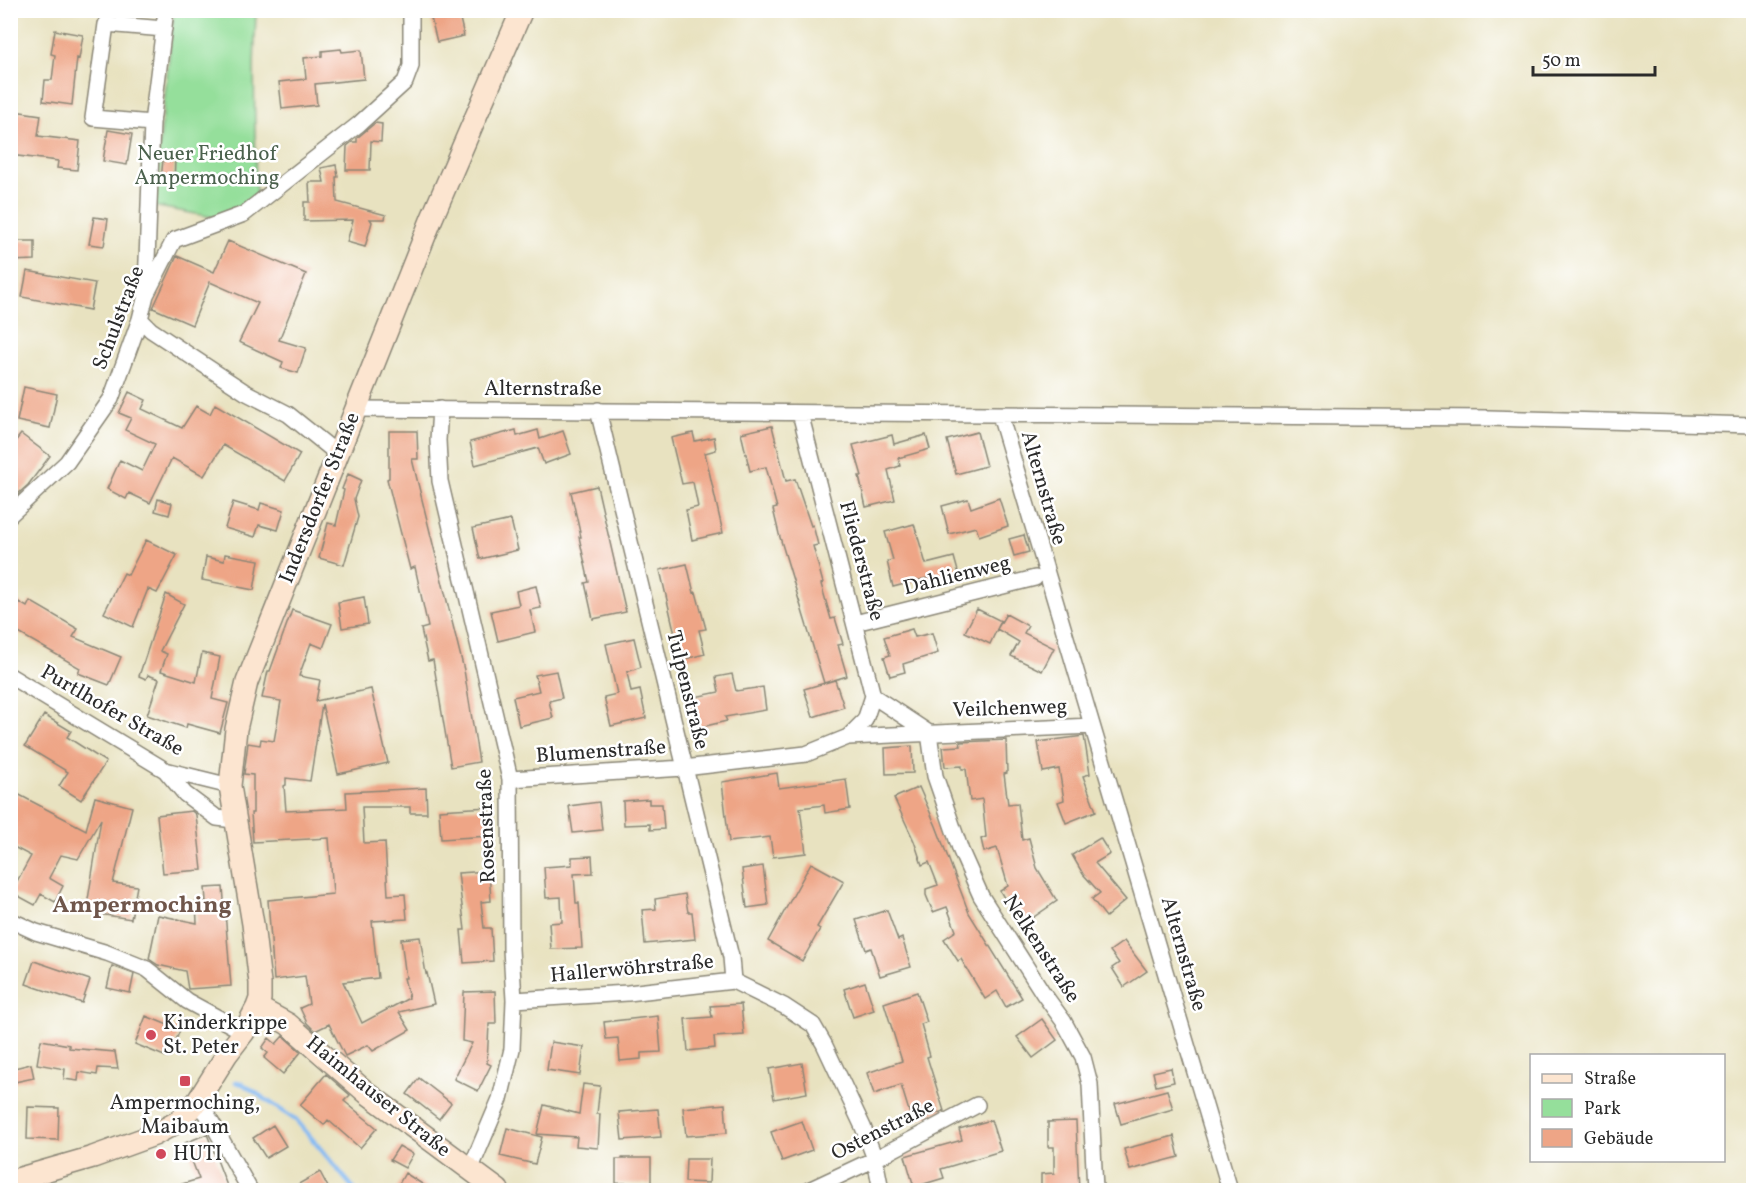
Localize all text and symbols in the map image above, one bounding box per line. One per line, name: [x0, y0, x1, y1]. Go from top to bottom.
scale bar: [1533, 39, 1654, 77]
text: 50 m: [1542, 49, 1581, 74]
park label: Neuer Friedhof Ampermoching: [135, 140, 279, 193]
street label: Schulstraße: [86, 262, 152, 374]
street label: Alternstraße: [484, 375, 602, 404]
street label: Indersdorfer Straße: [272, 408, 368, 588]
street label: Alternstraße: [1013, 427, 1073, 549]
street label: Fliederstraße: [831, 498, 891, 624]
street label: Dahlienweg: [900, 549, 1014, 603]
street label: Tulpenstraße: [658, 627, 716, 753]
street label: Purtlhofer Straße: [35, 658, 189, 764]
street label: Veilchenweg: [952, 693, 1068, 725]
street label: Blumenstraße: [535, 733, 667, 771]
street label: Rosenstraße: [471, 768, 503, 884]
district label: Ampermoching: [52, 889, 232, 923]
street label: Nelkenstraße: [995, 889, 1087, 1009]
street label: Alternstraße: [1153, 893, 1213, 1015]
street label: Hallerwöhrstraße: [549, 947, 715, 991]
place label: Kinderkrippe St. Peter: [163, 1009, 287, 1062]
marker: Kinderkrippe St. Peter: [144, 1028, 158, 1042]
street label: Haimhauser Straße: [299, 1030, 457, 1165]
legend: [1530, 1054, 1725, 1162]
text: Straße: [1584, 1067, 1636, 1092]
marker: Ampermoching, Maibaum: [178, 1074, 192, 1088]
place label: Ampermoching, Maibaum: [110, 1089, 260, 1142]
street label: Ostenstraße: [826, 1092, 940, 1168]
text: Park: [1584, 1097, 1621, 1122]
text: Gebäude: [1584, 1127, 1653, 1152]
place label: HUTI: [173, 1140, 222, 1169]
marker: HUTI: [154, 1147, 168, 1161]

